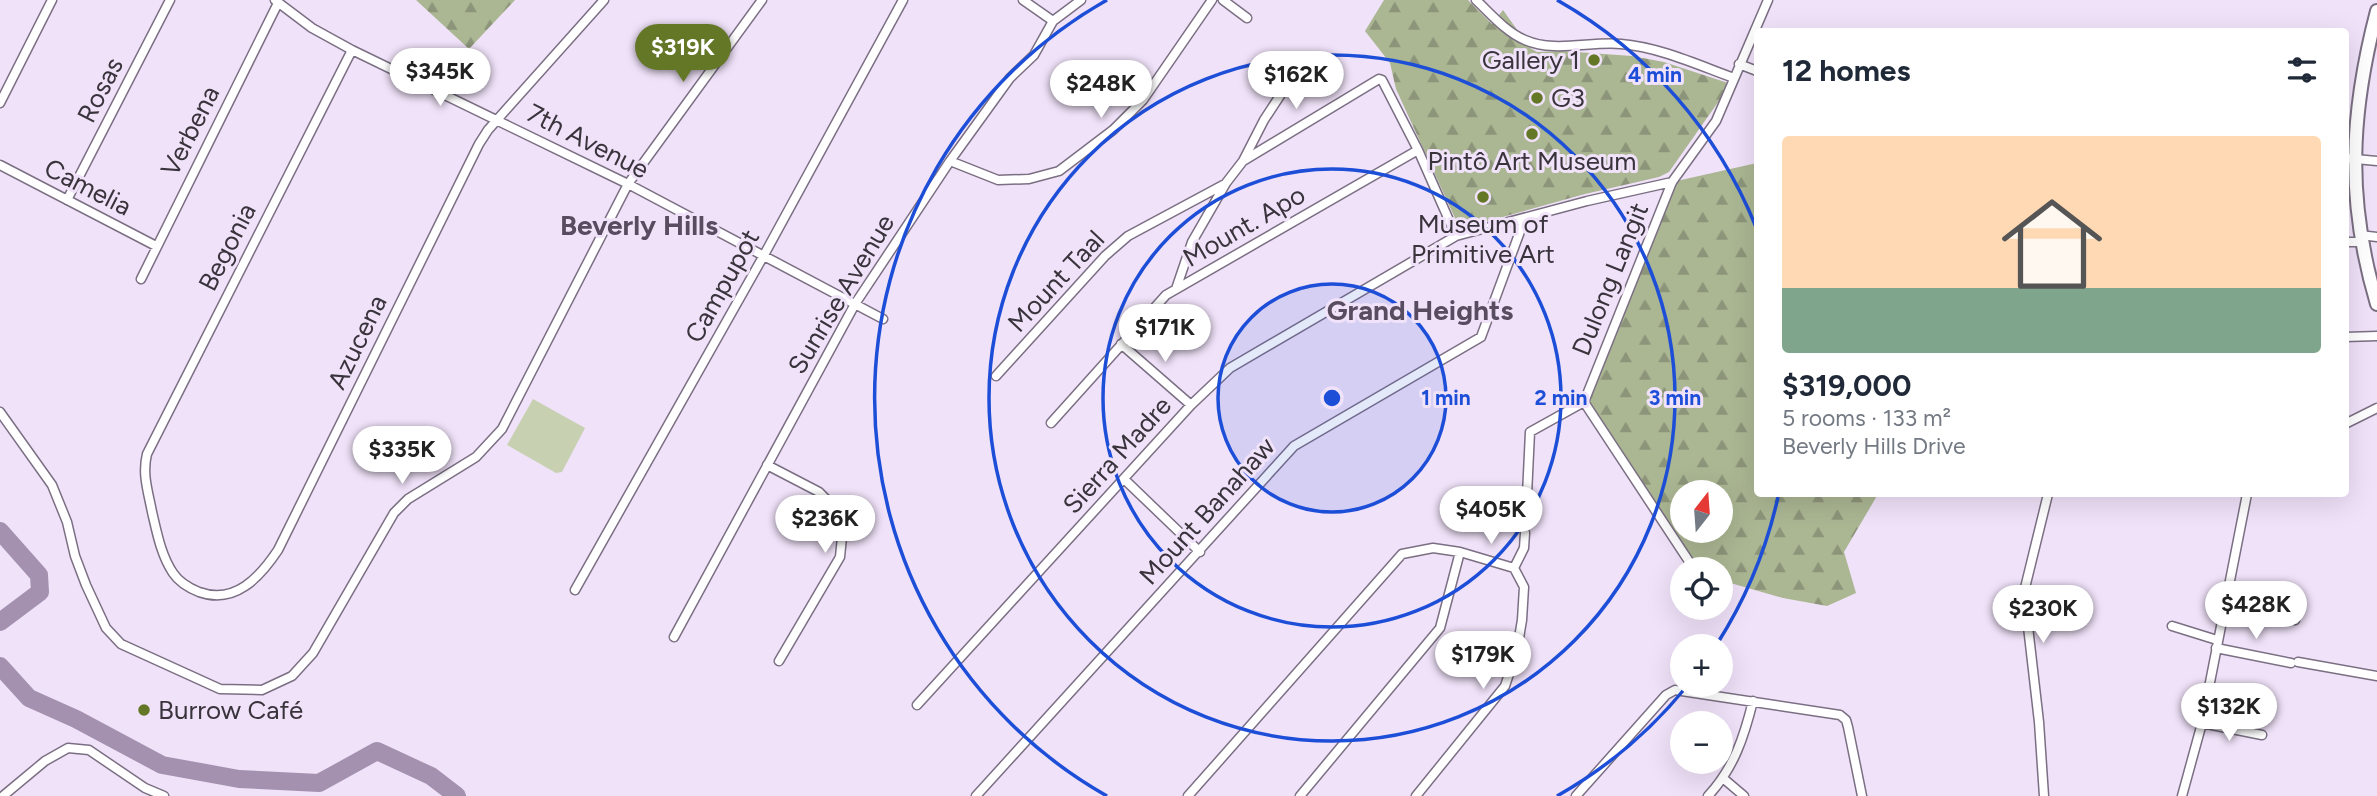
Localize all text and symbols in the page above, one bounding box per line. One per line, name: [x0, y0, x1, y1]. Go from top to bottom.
pin: $319K: [634, 24, 732, 84]
text: $319K: [651, 33, 715, 61]
place label: Gallery 1: [1482, 44, 1580, 76]
pin: $345K: [391, 48, 489, 108]
icon: filters: [2283, 51, 2321, 89]
street label: Rosas: [70, 52, 130, 128]
pin: $162K: [1247, 52, 1345, 111]
marker: Gallery 1: [1586, 52, 1602, 68]
text: 12 homes: [1782, 52, 1910, 89]
text: $345K: [406, 57, 474, 85]
pin: $248K: [1052, 60, 1150, 120]
text: $162K: [1264, 60, 1328, 88]
text: 4 min: [1628, 62, 1682, 87]
text: $248K: [1066, 69, 1136, 97]
street label: Verbena: [154, 80, 226, 182]
place label: G3: [1551, 82, 1585, 114]
marker: G3: [1529, 90, 1545, 106]
street label: 7th Avenue: [522, 97, 654, 185]
marker: Pintô Art Museum: [1524, 126, 1540, 142]
place label: Pintô Art Museum: [1428, 145, 1636, 177]
street label: Camelia: [39, 152, 137, 222]
street label: Mount. Apo: [1177, 178, 1311, 274]
icon: home: [1989, 181, 2115, 307]
marker: Museum of Primitive Art: [1475, 189, 1491, 205]
street label: Begonia: [191, 198, 263, 296]
street label: Dulong Langit: [1565, 198, 1655, 360]
district label: Beverly Hills: [560, 208, 718, 242]
street label: Sunrise Avenue: [781, 208, 901, 380]
place label: Museum of Primitive Art: [1411, 208, 1555, 270]
street label: Campupot: [678, 224, 766, 348]
street label: Mount Taal: [1001, 224, 1111, 338]
street label: Azucena: [321, 290, 393, 394]
district label: Grand Heights: [1327, 293, 1513, 327]
pin: $171K: [1116, 304, 1214, 364]
text: $171K: [1135, 313, 1195, 341]
text: $319,000: [1782, 367, 1911, 404]
text: 1 min: [1421, 385, 1471, 410]
text: 2 min: [1535, 385, 1587, 410]
text: 3 min: [1649, 385, 1701, 410]
centre of rings: [1320, 386, 1344, 410]
street label: Sierra Madre: [1056, 390, 1178, 520]
text: 5 rooms · 133 m²: [1782, 404, 1951, 432]
pin: $335K: [353, 426, 451, 486]
street label: Mount Banahaw: [1132, 430, 1282, 591]
text: Beverly Hills Drive: [1782, 432, 1965, 460]
text: $335K: [369, 435, 436, 463]
north arrow: [1670, 480, 1732, 542]
map controls: [1670, 480, 1733, 774]
pin: $405K: [1442, 486, 1540, 546]
text: $405K: [1456, 495, 1526, 523]
pin: $236K: [776, 496, 874, 555]
text: $236K: [791, 504, 859, 532]
button: locate: [1670, 557, 1733, 620]
pin: $428K: [2207, 582, 2305, 641]
pin: $230K: [1994, 586, 2092, 645]
text: $428K: [2221, 590, 2291, 618]
text: $230K: [2008, 594, 2078, 622]
pin: $179K: [1434, 632, 1532, 691]
button: +: [1670, 634, 1733, 697]
text: $179K: [1451, 640, 1515, 668]
pin: $132K: [2180, 684, 2278, 743]
text: $132K: [2197, 692, 2261, 720]
place label: Burrow Café: [158, 694, 303, 726]
marker: Burrow Café: [136, 702, 152, 718]
button: −: [1670, 711, 1733, 774]

